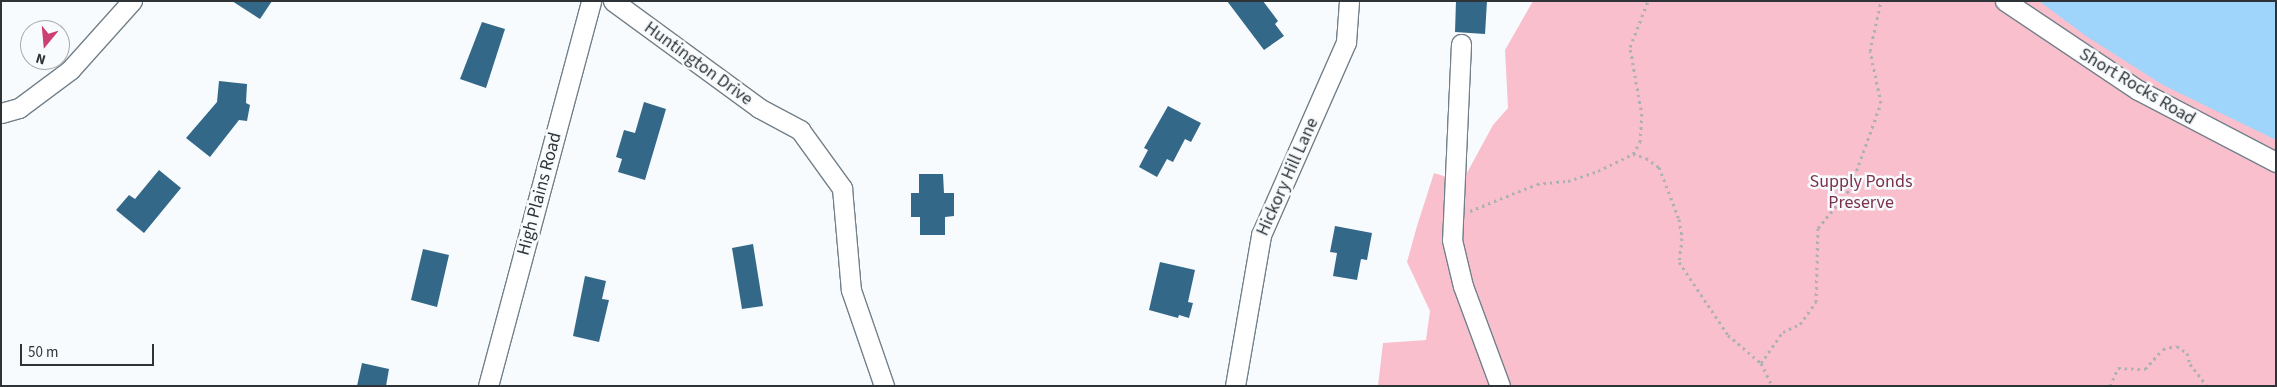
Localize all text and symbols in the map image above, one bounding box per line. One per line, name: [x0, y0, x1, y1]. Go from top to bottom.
street label: Huntington Drive: [640, 17, 756, 111]
north arrow: [20, 20, 70, 70]
street label: Short Rocks Road: [2075, 44, 2199, 130]
text: N: [34, 47, 48, 69]
street label: Hickory Hill Lane: [1252, 115, 1324, 239]
street label: High Plains Road: [513, 130, 567, 258]
park label: Supply Ponds Preserve: [1810, 172, 1912, 214]
scale bar: [22, 334, 156, 366]
text: 50 m: [28, 342, 58, 363]

